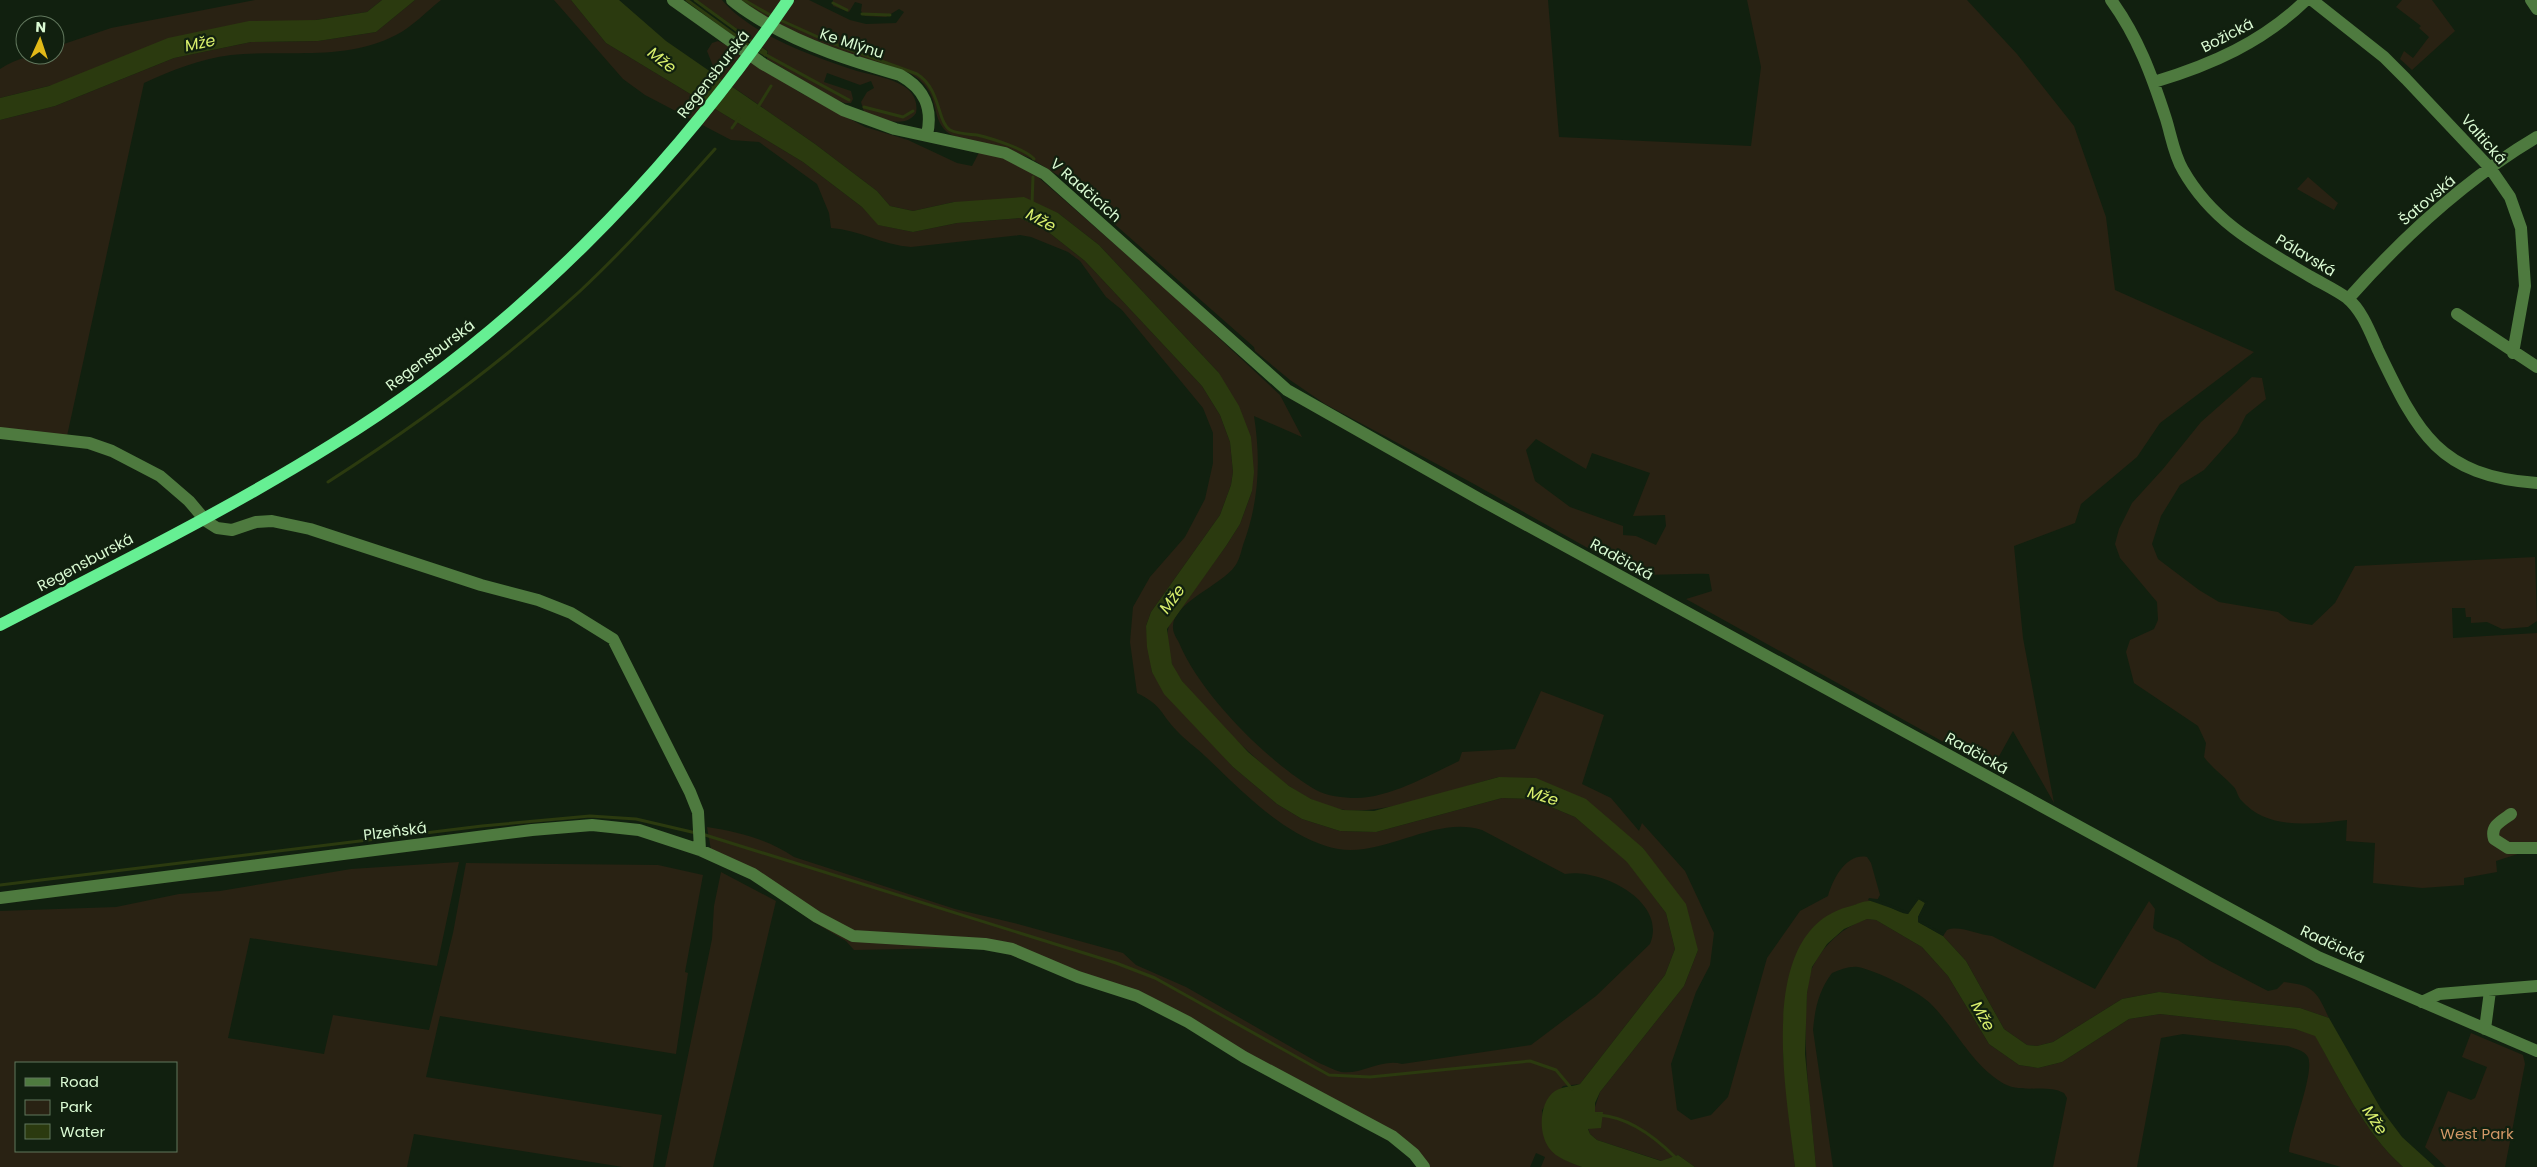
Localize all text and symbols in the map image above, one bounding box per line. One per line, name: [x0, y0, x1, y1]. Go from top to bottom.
street label: Božická: [2197, 13, 2257, 57]
north arrow: [15, 15, 65, 65]
text: N: [35, 17, 46, 37]
street label: Ke Mlýnu: [817, 23, 887, 63]
street label: Regensburská: [672, 26, 754, 122]
water label: Mže: [182, 29, 218, 57]
water label: Mže: [643, 41, 681, 79]
street label: Valtická: [2456, 109, 2512, 169]
street label: V Radčicích: [1046, 153, 1126, 227]
street label: Šatovská: [2394, 170, 2460, 230]
water label: Mže: [1022, 203, 1060, 237]
street label: Pálavská: [2272, 229, 2340, 281]
street label: Regensburská: [381, 315, 479, 395]
street label: Regensburská: [33, 528, 137, 596]
street label: Radčická: [1587, 533, 1657, 585]
water label: Mže: [1154, 580, 1190, 618]
street label: Radčická: [1942, 727, 2012, 779]
water label: Mže: [1525, 780, 1561, 812]
street label: Plzeňská: [362, 817, 428, 845]
street label: Radčická: [2297, 920, 2369, 968]
water label: Mže: [1965, 997, 2001, 1035]
legend: [15, 1062, 178, 1152]
text: Road: [60, 1071, 99, 1092]
text: Park: [60, 1096, 92, 1117]
water label: Mže: [2357, 1101, 2393, 1139]
text: Water: [60, 1121, 106, 1142]
park label: West Park: [2440, 1123, 2514, 1144]

